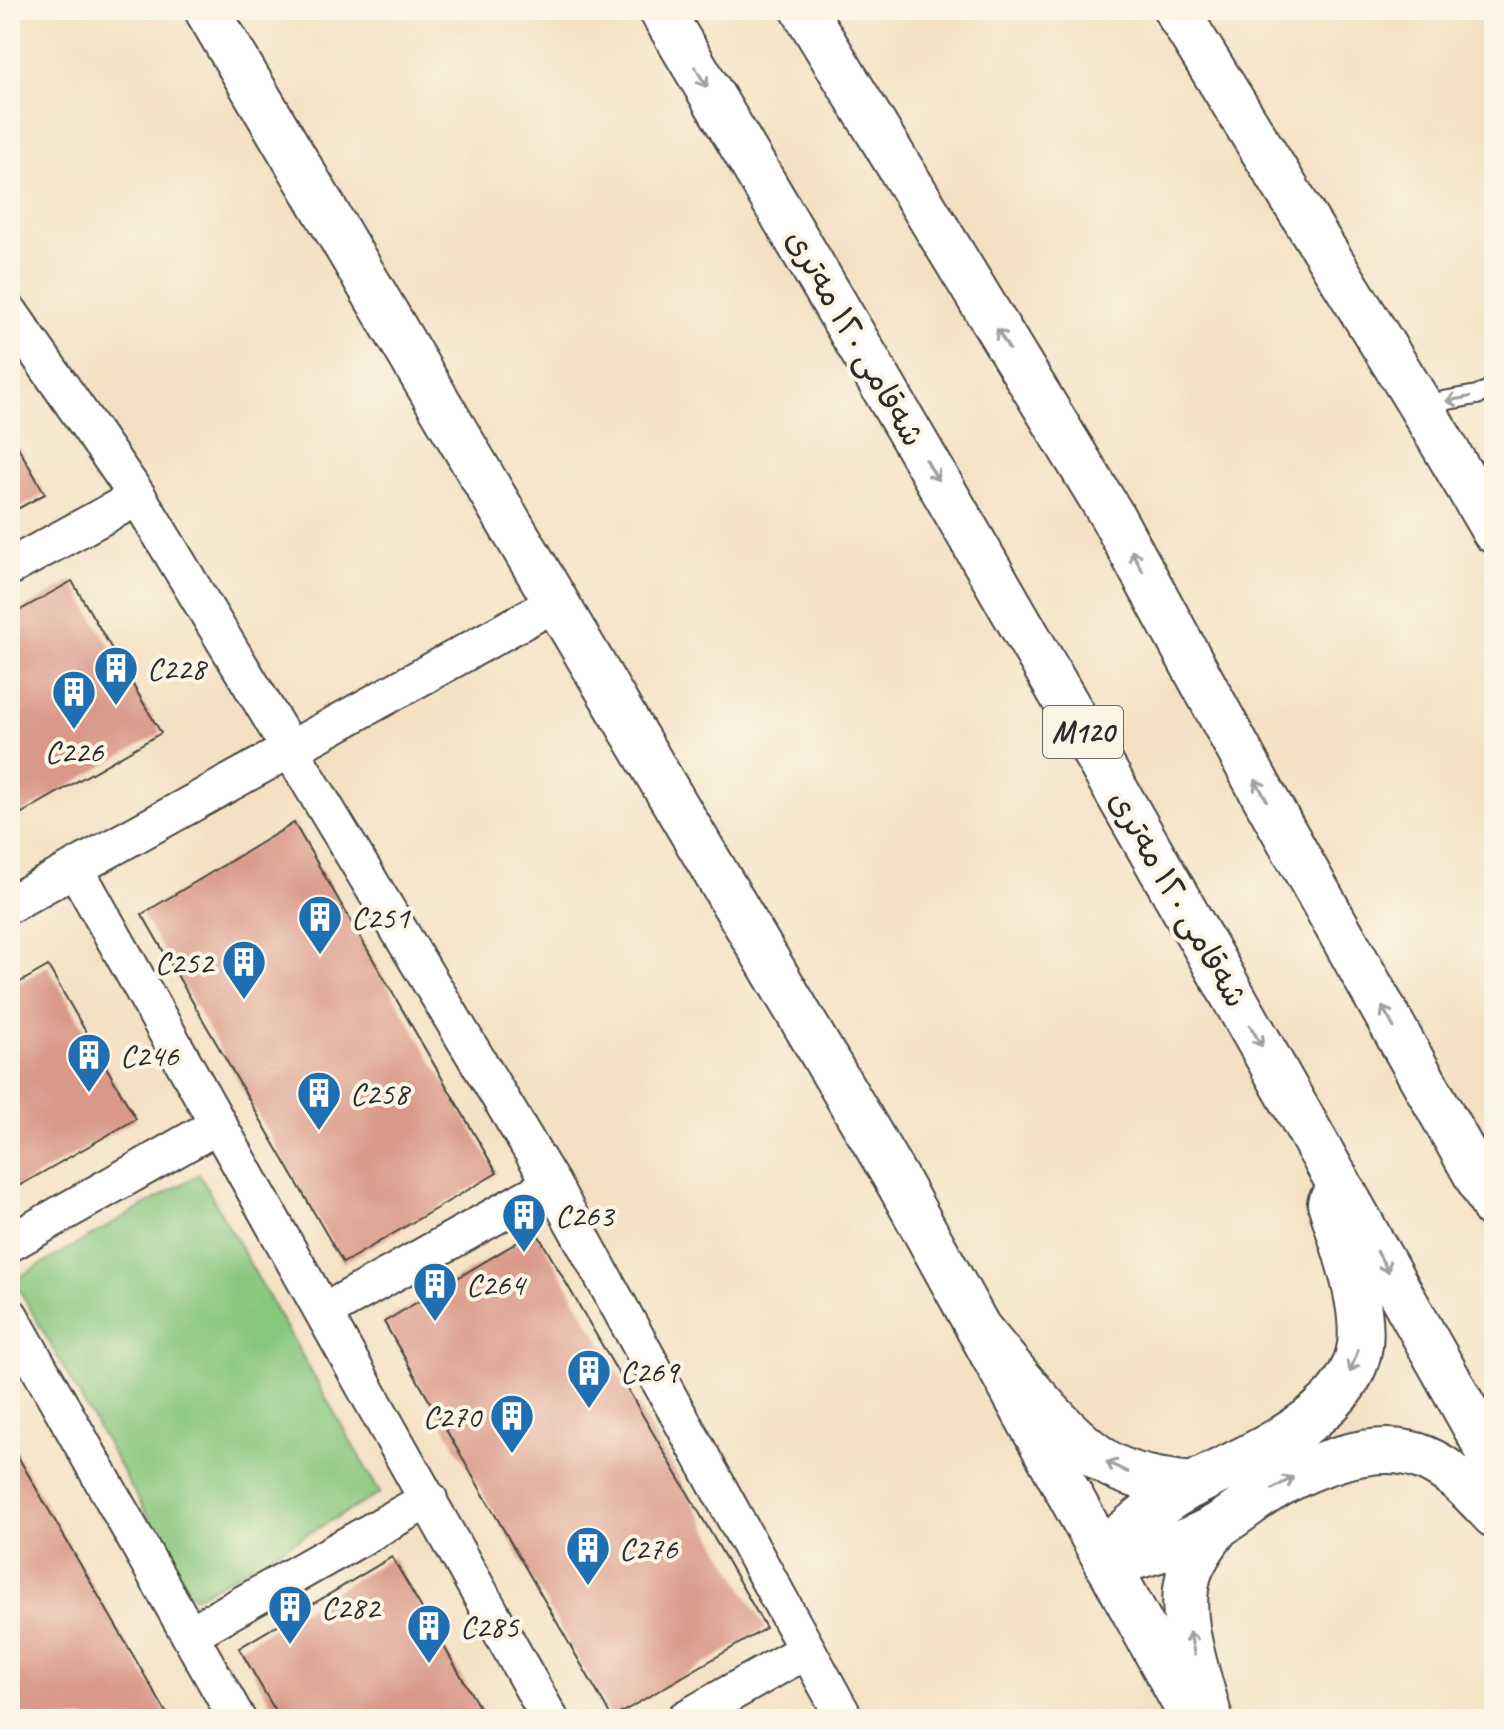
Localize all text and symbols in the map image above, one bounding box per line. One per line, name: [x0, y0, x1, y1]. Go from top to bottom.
one-way arrow: [693, 65, 709, 88]
street label: شەقامی ١٢٠ مەتری: [776, 222, 934, 454]
one-way arrow: [995, 328, 1011, 350]
one-way arrow: [1445, 392, 1471, 407]
one-way arrow: [924, 458, 940, 481]
one-way arrow: [1128, 550, 1144, 574]
building icon: C228: [92, 644, 140, 707]
place label: C228: [147, 648, 208, 689]
building icon: C226: [50, 668, 98, 731]
road number: M120: [1043, 706, 1123, 758]
place label: C226: [45, 731, 105, 772]
one-way arrow: [1252, 779, 1268, 802]
street label: شەقامی ١٢٠ مەتری: [1099, 783, 1257, 1015]
building icon: C251: [296, 893, 344, 956]
place label: C251: [351, 897, 411, 938]
building icon: C252: [220, 938, 268, 1001]
place label: C252: [155, 942, 216, 983]
one-way arrow: [1380, 1005, 1395, 1029]
one-way arrow: [1248, 1024, 1264, 1047]
building icon: C246: [65, 1031, 113, 1094]
place label: C246: [120, 1035, 180, 1076]
building icon: C258: [295, 1069, 343, 1132]
place label: C258: [350, 1073, 411, 1114]
building icon: C263: [500, 1191, 548, 1254]
place label: C263: [555, 1195, 616, 1236]
one-way arrow: [1376, 1250, 1392, 1274]
building icon: C264: [411, 1260, 459, 1323]
place label: C264: [466, 1264, 528, 1305]
building icon: C269: [565, 1347, 613, 1410]
one-way arrow: [1346, 1348, 1360, 1373]
place label: C269: [620, 1351, 681, 1392]
building icon: C270: [488, 1392, 536, 1455]
place label: C270: [423, 1396, 484, 1437]
one-way arrow: [1105, 1459, 1129, 1474]
one-way arrow: [1270, 1474, 1294, 1490]
building icon: C276: [564, 1524, 612, 1587]
place label: C276: [619, 1528, 679, 1569]
building icon: C282: [266, 1583, 314, 1646]
place label: C282: [321, 1587, 382, 1628]
building icon: C285: [405, 1602, 453, 1665]
place label: C285: [460, 1606, 520, 1647]
one-way arrow: [1183, 1631, 1198, 1657]

